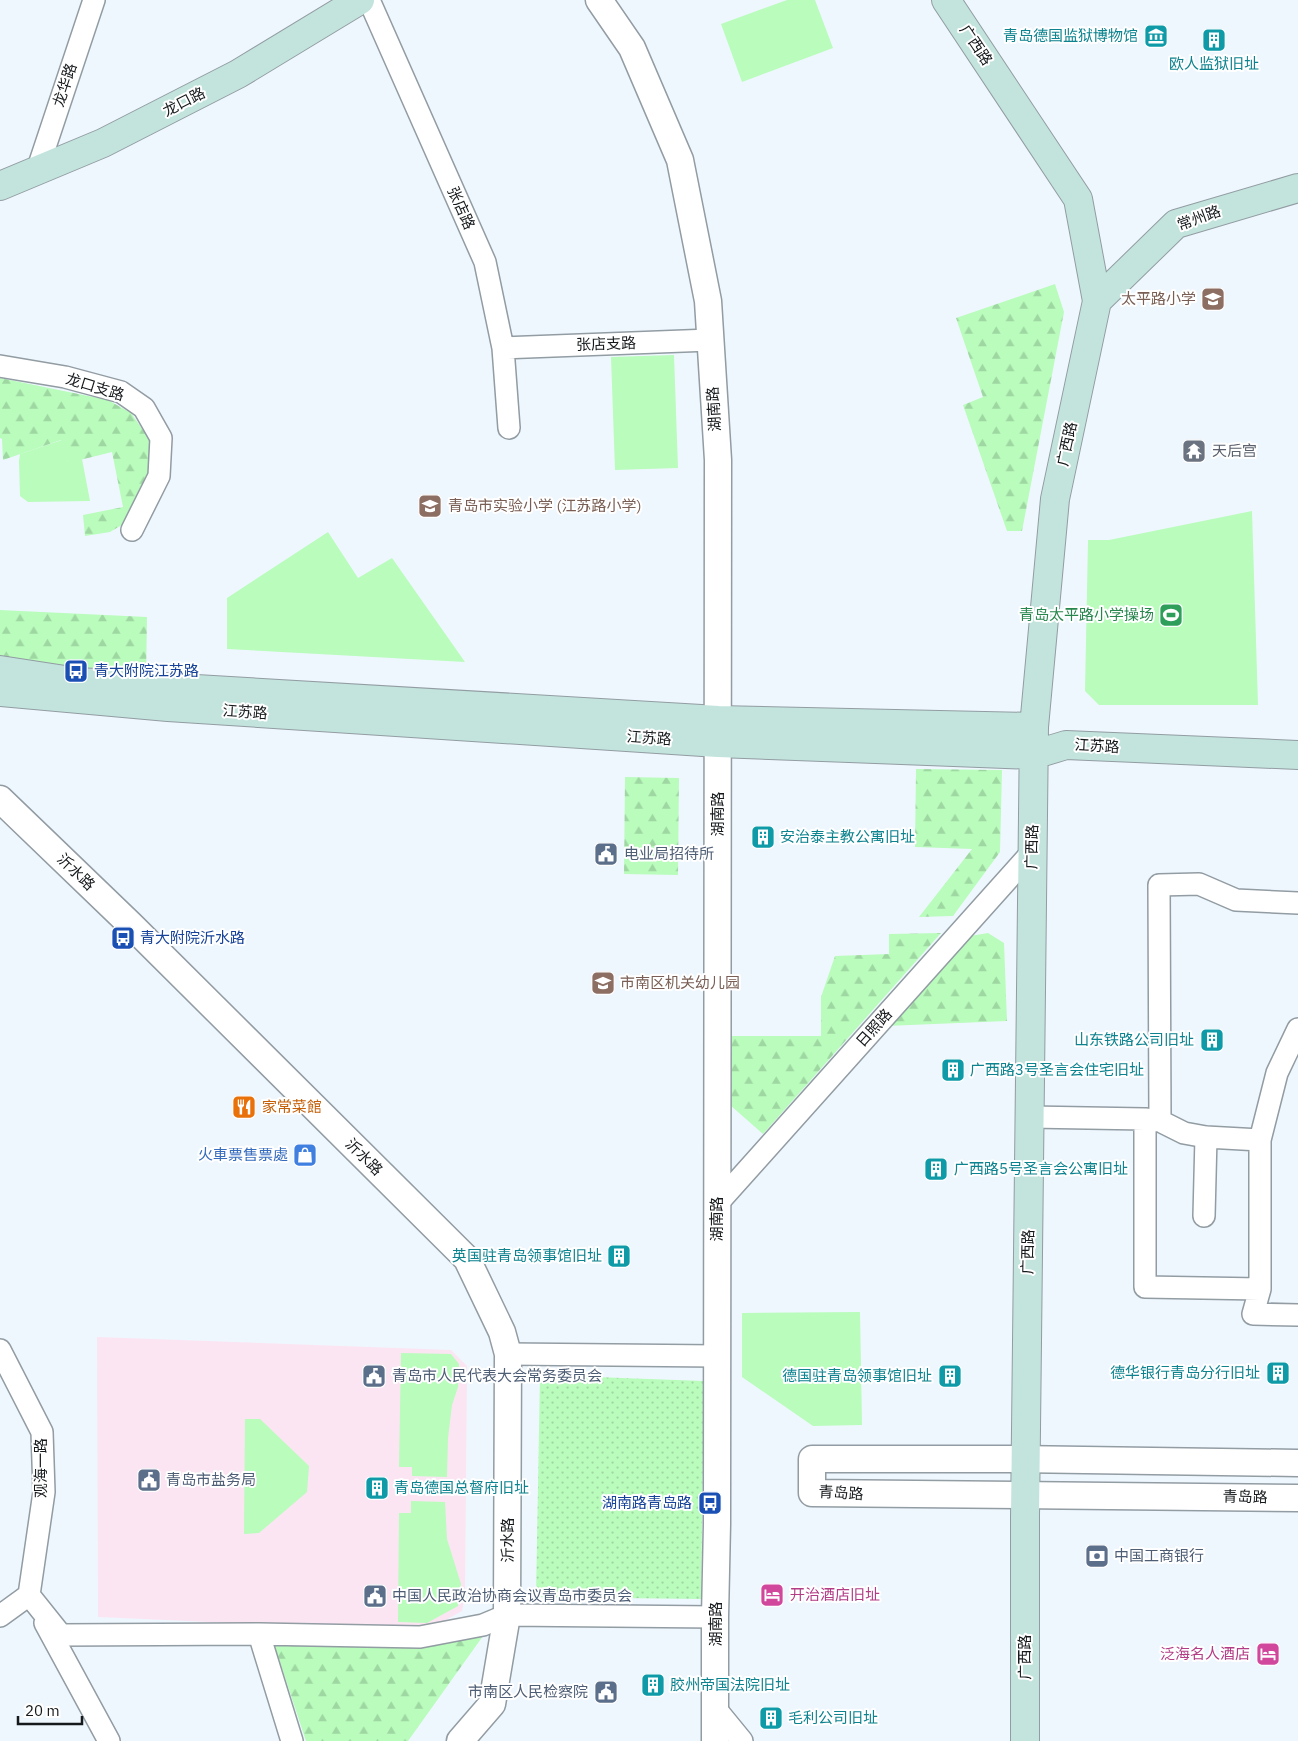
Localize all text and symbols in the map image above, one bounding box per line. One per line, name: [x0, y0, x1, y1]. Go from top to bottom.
street label: 广西路: [956, 21, 997, 69]
museum icon: 青岛德国监狱博物馆: [1143, 23, 1169, 49]
place label: 青岛德国监狱博物馆: [1003, 26, 1138, 45]
building icon: 欧人监狱旧址: [1201, 27, 1227, 53]
place label: 欧人监狱旧址: [1169, 54, 1259, 73]
street label: 龙华路: [49, 61, 81, 109]
street label: 龙口路: [159, 83, 208, 120]
street label: 张店路: [444, 183, 479, 232]
street label: 常州路: [1174, 201, 1223, 234]
school or university icon: 太平路小学: [1200, 286, 1226, 312]
place label: 太平路小学: [1121, 289, 1196, 308]
street label: 张店支路: [576, 333, 636, 354]
street label: 龙口支路: [64, 369, 127, 404]
street label: 湖南路: [703, 386, 724, 432]
street label: 广西路: [1053, 420, 1080, 468]
temple icon: 天后宫: [1181, 438, 1207, 464]
place label: 天后宫: [1212, 441, 1257, 460]
school or university icon: 青岛市实验小学 (江苏路小学): [417, 493, 443, 519]
place label: 青岛市实验小学 (江苏路小学): [448, 496, 642, 515]
sports icon: 青岛太平路小学操场: [1158, 602, 1184, 628]
place label: 青岛太平路小学操场: [1019, 605, 1154, 624]
bus stop icon: 青大附院江苏路: [63, 658, 89, 684]
place label: 青大附院江苏路: [94, 661, 199, 680]
street label: 江苏路: [222, 700, 268, 723]
street label: 江苏路: [626, 726, 672, 749]
street label: 江苏路: [1074, 735, 1120, 756]
street label: 湖南路: [708, 791, 727, 837]
building icon: 安治泰主教公寓旧址: [750, 824, 776, 850]
street label: 广西路: [1022, 824, 1041, 870]
place label: 安治泰主教公寓旧址: [780, 827, 915, 846]
public building icon: 电业局招待所: [593, 841, 619, 867]
place label: 电业局招待所: [624, 844, 714, 863]
street label: 沂水路: [54, 849, 99, 894]
bus stop icon: 青大附院沂水路: [110, 925, 136, 951]
place label: 青大附院沂水路: [140, 928, 245, 947]
school or university icon: 市南区机关幼儿园: [590, 970, 616, 996]
place label: 市南区机关幼儿园: [620, 973, 740, 992]
street label: 日照路: [852, 1005, 896, 1051]
building icon: 山东铁路公司旧址: [1199, 1027, 1225, 1053]
place label: 山东铁路公司旧址: [1074, 1030, 1194, 1049]
building icon: 广西路3号圣言会住宅旧址: [940, 1057, 966, 1083]
place label: 广西路3号圣言会住宅旧址: [970, 1060, 1144, 1079]
restaurant icon: 家常菜館: [231, 1094, 257, 1120]
place label: 家常菜館: [262, 1097, 322, 1116]
street label: 沂水路: [342, 1134, 387, 1179]
shop icon: 火車票售票處: [292, 1142, 318, 1168]
place label: 火車票售票處: [198, 1145, 288, 1164]
building icon: 广西路5号圣言会公寓旧址: [923, 1156, 949, 1182]
place label: 广西路5号圣言会公寓旧址: [954, 1159, 1128, 1178]
street label: 湖南路: [707, 1196, 726, 1242]
street label: 广西路: [1018, 1229, 1037, 1275]
building icon: 英国驻青岛领事馆旧址: [606, 1243, 632, 1269]
place label: 英国驻青岛领事馆旧址: [452, 1246, 602, 1265]
building icon: 德华银行青岛分行旧址: [1265, 1360, 1291, 1386]
public building icon: 青岛市人民代表大会常务委员会: [361, 1363, 387, 1389]
building icon: 德国驻青岛领事馆旧址: [937, 1363, 963, 1389]
place label: 德华银行青岛分行旧址: [1110, 1363, 1260, 1382]
place label: 青岛市人民代表大会常务委员会: [392, 1366, 602, 1385]
place label: 德国驻青岛领事馆旧址: [782, 1366, 932, 1385]
street label: 观海一路: [31, 1438, 50, 1498]
public building icon: 青岛市盐务局: [136, 1467, 162, 1493]
place label: 青岛市盐务局: [166, 1470, 256, 1489]
building icon: 青岛德国总督府旧址: [364, 1475, 390, 1501]
place label: 青岛德国总督府旧址: [394, 1478, 529, 1497]
street label: 青岛路: [818, 1482, 864, 1503]
street label: 青岛路: [1222, 1487, 1268, 1506]
bus stop icon: 湖南路青岛路: [697, 1490, 723, 1516]
place label: 湖南路青岛路: [602, 1493, 692, 1512]
street label: 沂水路: [498, 1517, 517, 1563]
bank icon: 中国工商银行: [1084, 1543, 1110, 1569]
place label: 中国工商银行: [1114, 1546, 1204, 1565]
hotel icon: 开治酒店旧址: [759, 1582, 785, 1608]
public building icon: 中国人民政治协商会议青岛市委员会: [362, 1583, 388, 1609]
place label: 开治酒店旧址: [790, 1585, 880, 1604]
place label: 中国人民政治协商会议青岛市委员会: [392, 1586, 632, 1605]
street label: 湖南路: [706, 1601, 725, 1647]
street label: 广西路: [1015, 1634, 1034, 1680]
hotel icon: 泛海名人酒店: [1255, 1641, 1281, 1667]
place label: 泛海名人酒店: [1160, 1644, 1250, 1663]
building icon: 胶州帝国法院旧址: [640, 1672, 666, 1698]
place label: 胶州帝国法院旧址: [670, 1675, 790, 1694]
public building icon: 市南区人民检察院: [593, 1679, 619, 1705]
place label: 市南区人民检察院: [468, 1682, 588, 1701]
scale bar: [18, 1694, 81, 1726]
text: 20 m: [25, 1701, 60, 1720]
building icon: 毛利公司旧址: [758, 1705, 784, 1731]
place label: 毛利公司旧址: [788, 1708, 878, 1727]

